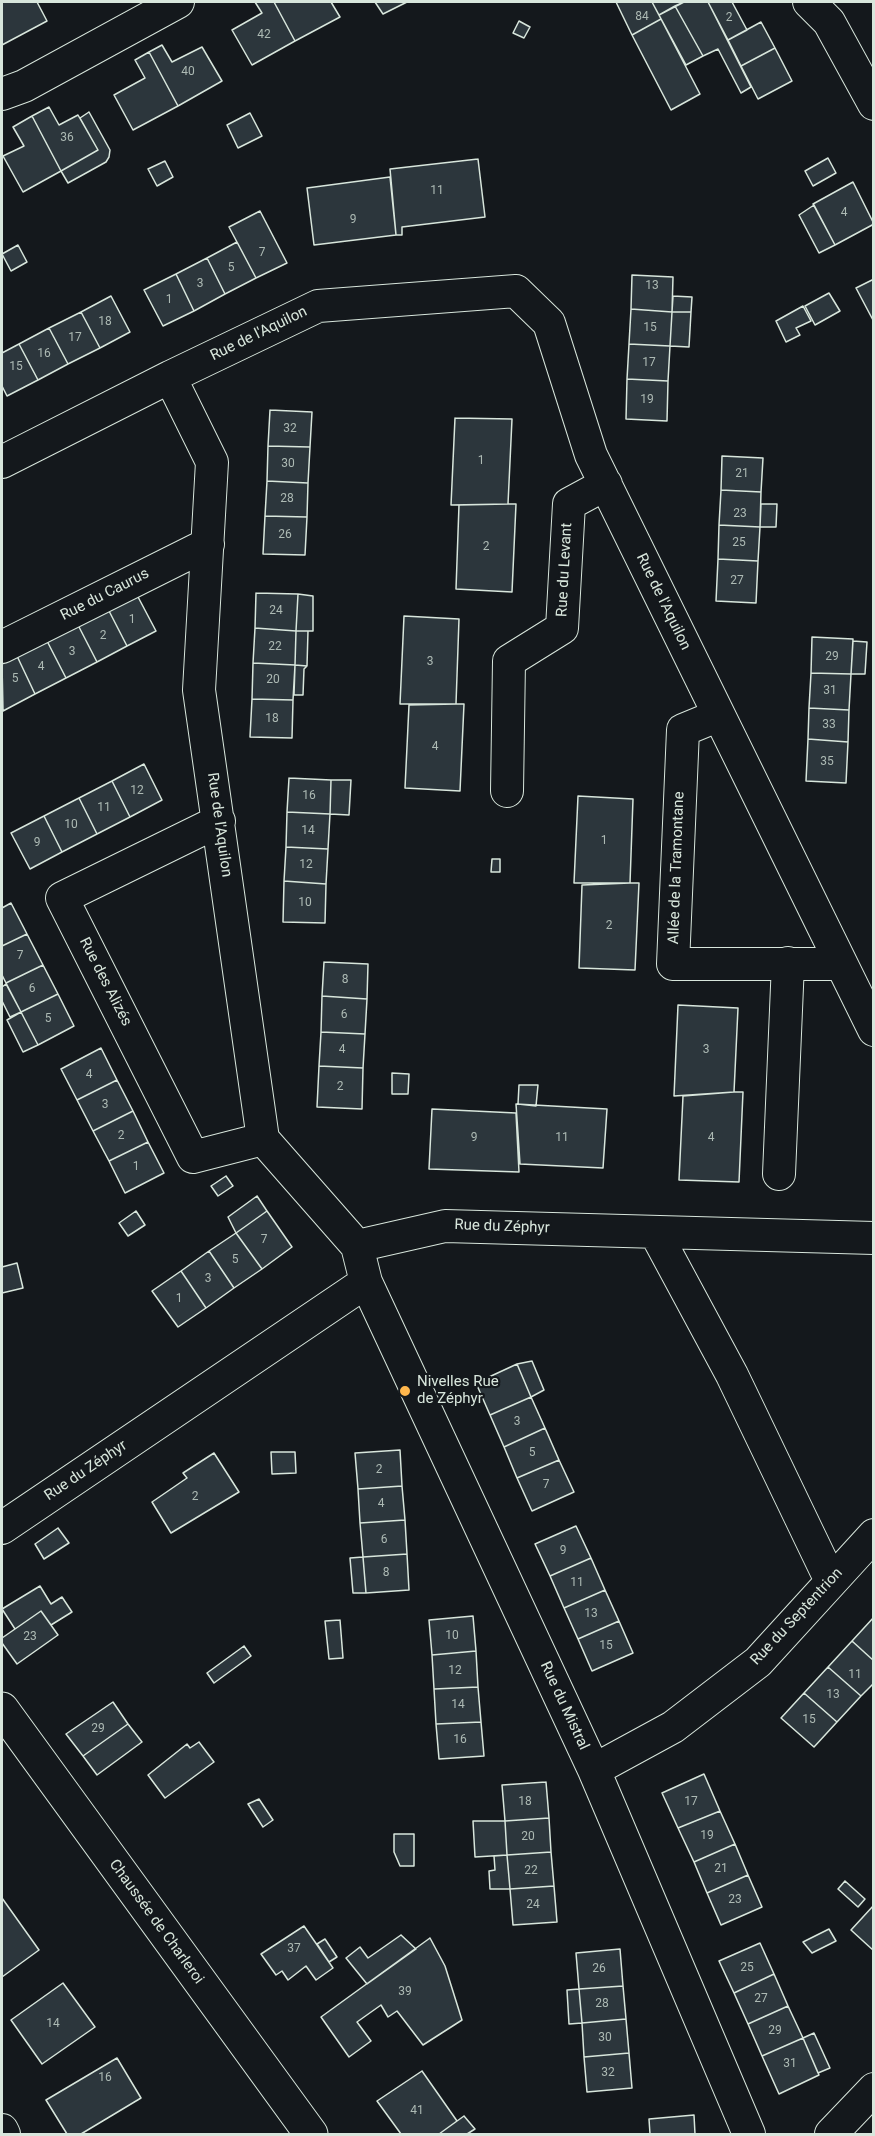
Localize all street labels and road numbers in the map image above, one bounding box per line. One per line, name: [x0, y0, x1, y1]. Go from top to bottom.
street label: Rue de l'Aquilon: [208, 303, 310, 365]
street label: Rue du Levant: [554, 523, 576, 617]
street label: Rue de l'Aquilon: [632, 551, 694, 653]
street label: Rue du Caurus: [58, 565, 152, 625]
street label: Rue de l'Aquilon: [203, 772, 235, 878]
street label: Allée de la Tramontane: [665, 791, 689, 945]
street label: Rue des Alizés: [75, 935, 135, 1029]
street label: Rue du Zéphyr: [454, 1216, 550, 1238]
street label: Rue du Zéphyr: [41, 1437, 131, 1505]
street label: Rue du Septentrion: [747, 1565, 847, 1669]
street label: Rue du Mistral: [536, 1659, 592, 1753]
street label: Chaussée de Charleroi: [105, 1856, 207, 1988]

